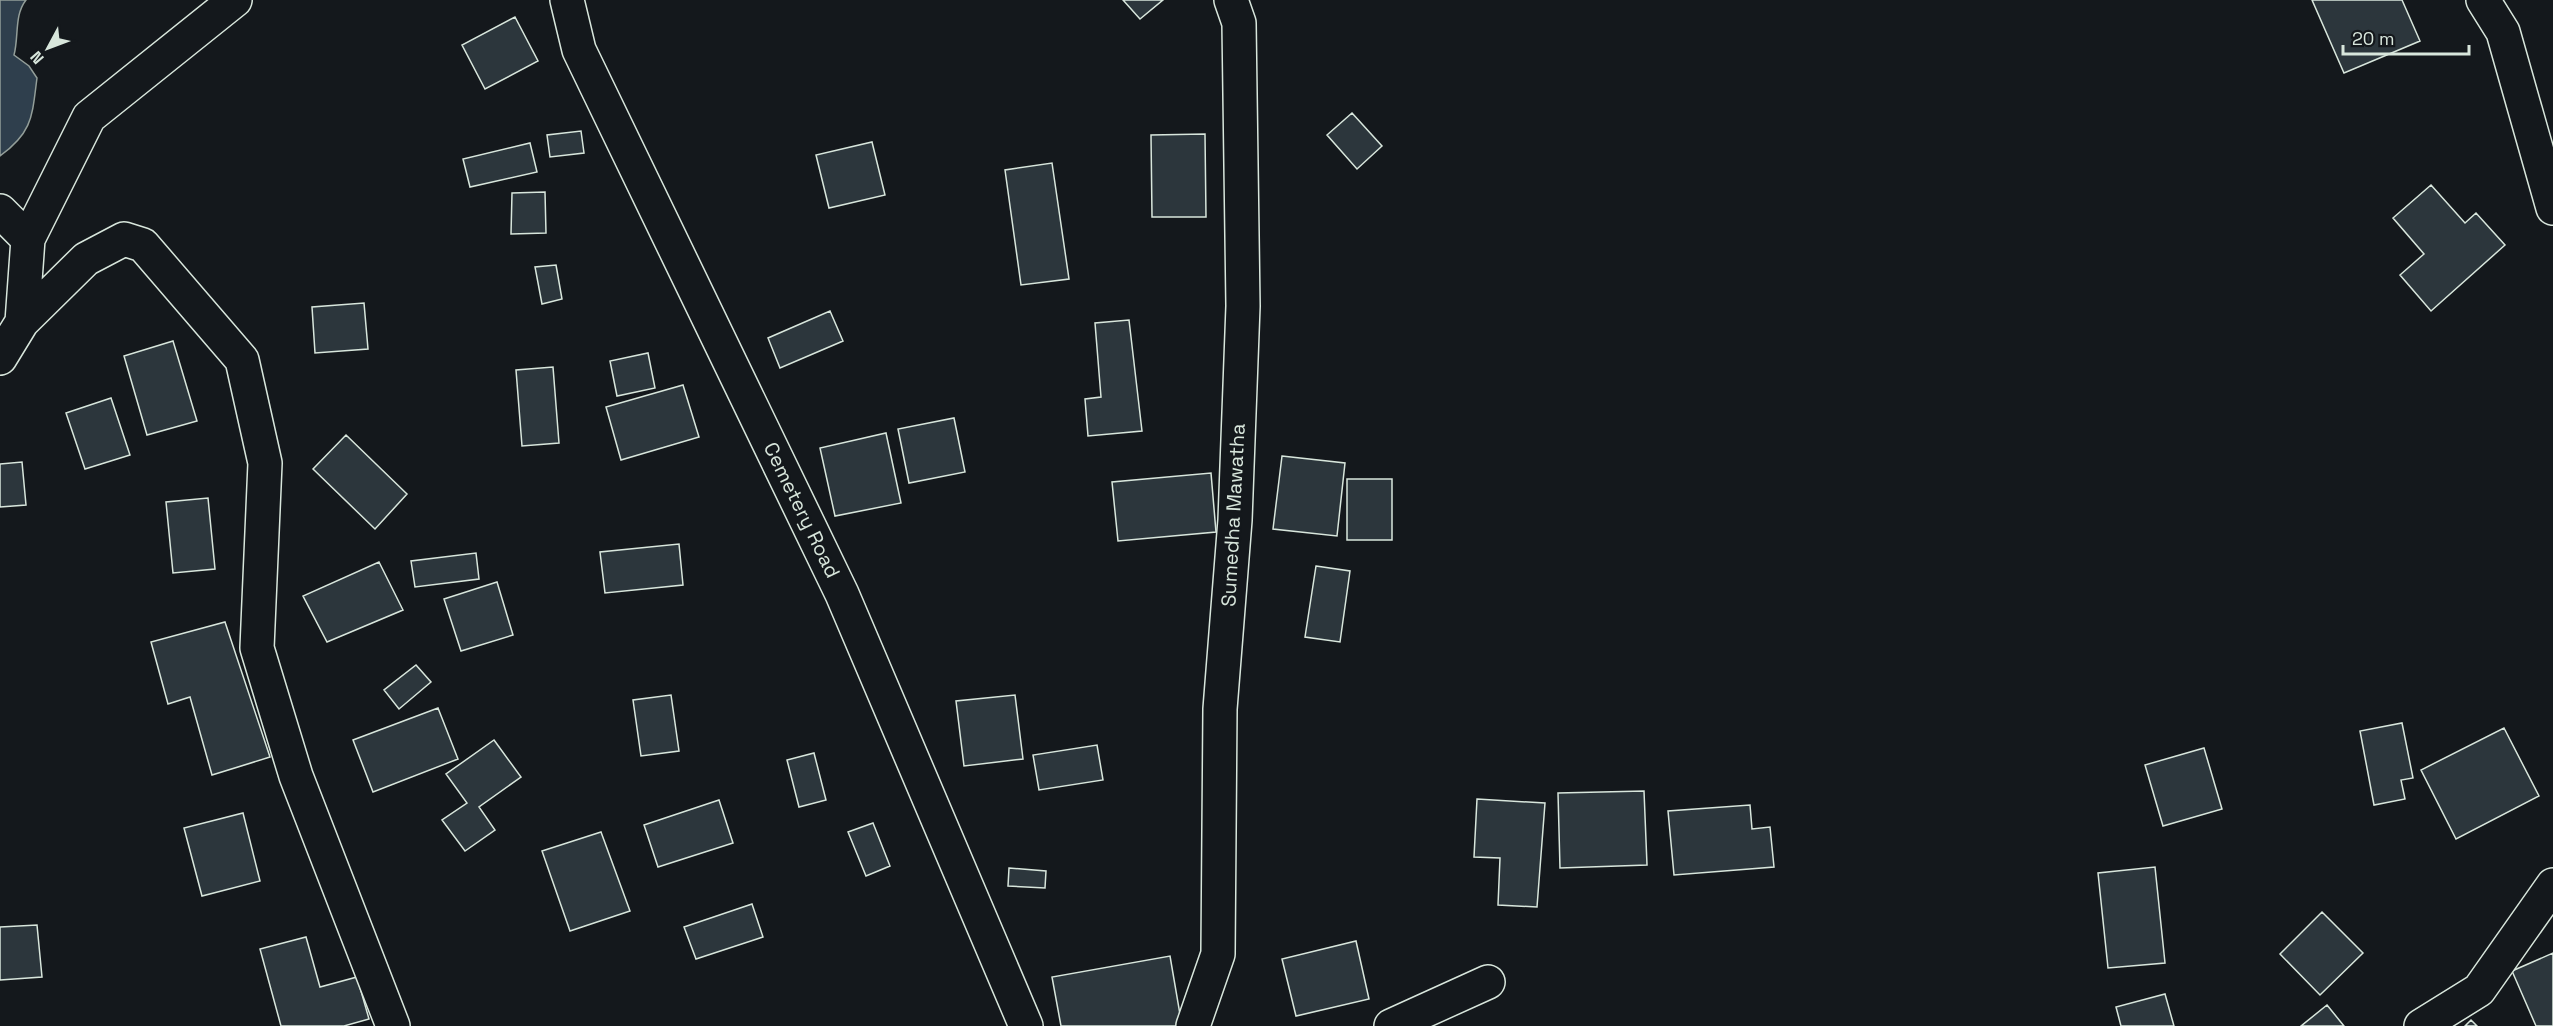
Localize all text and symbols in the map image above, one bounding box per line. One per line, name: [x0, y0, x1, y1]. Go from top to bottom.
north arrow: [18, 18, 78, 78]
scale bar: [2343, 18, 2469, 56]
text: 20 m: [2352, 27, 2395, 50]
text: N: [26, 47, 49, 68]
street label: Sumedha Mawatha: [1215, 423, 1251, 607]
street label: Cemetery Road: [758, 438, 846, 582]

